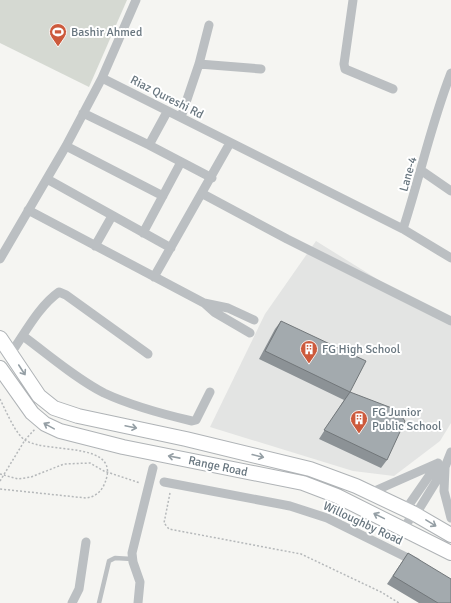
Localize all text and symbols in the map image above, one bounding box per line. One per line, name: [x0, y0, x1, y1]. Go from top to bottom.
sports icon: Bashir Ahmed: [48, 22, 68, 47]
place label: Bashir Ahmed: [71, 25, 142, 40]
street label: Riaz Qureshi Rd: [128, 73, 206, 122]
street label: Lane-4: [396, 155, 421, 193]
building icon: FG High School: [299, 339, 319, 364]
place label: FG High School: [322, 342, 401, 357]
one-way arrow: [19, 364, 27, 376]
place label: FG Junior Public School: [372, 405, 442, 434]
building icon: FG Junior Public School: [349, 409, 369, 434]
one-way arrow: [43, 421, 55, 429]
one-way arrow: [125, 424, 138, 432]
one-way arrow: [168, 453, 181, 461]
street label: Range Road: [187, 453, 249, 480]
one-way arrow: [251, 453, 264, 461]
street label: Willoughby Road: [321, 498, 405, 548]
one-way arrow: [373, 512, 385, 519]
one-way arrow: [425, 519, 436, 527]

